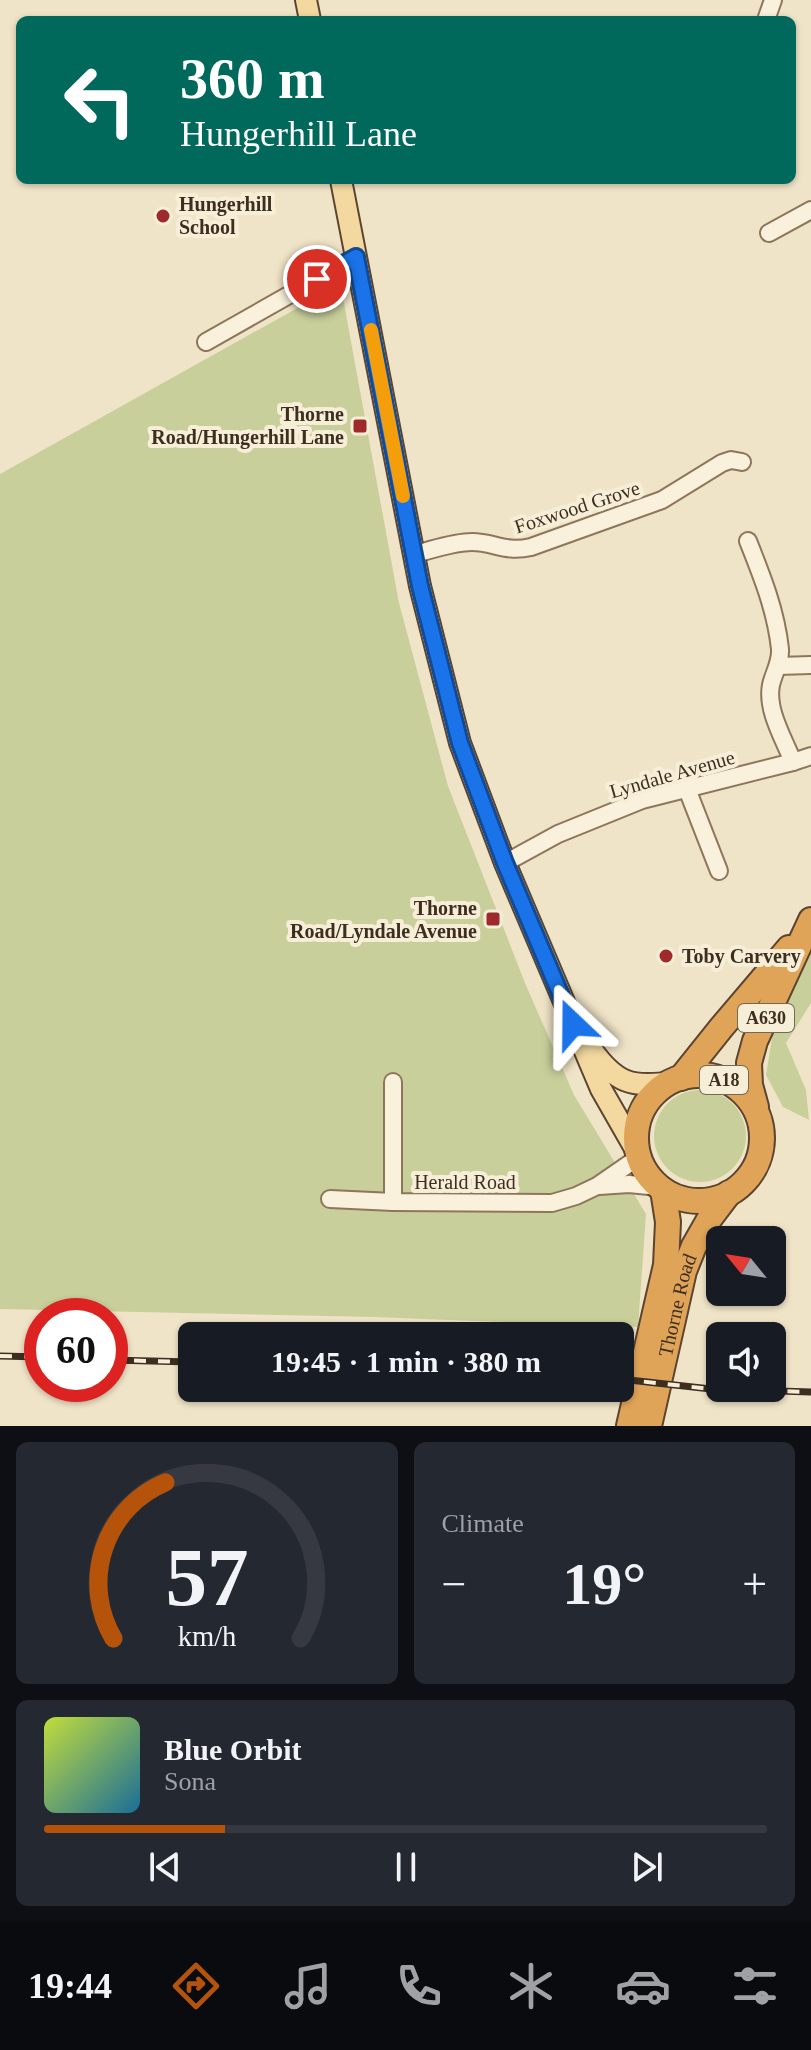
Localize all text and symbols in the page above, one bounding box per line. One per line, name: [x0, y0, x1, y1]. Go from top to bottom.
icon: left: [48, 48, 152, 152]
text: 360 m: [180, 48, 325, 110]
text: Hungerhill Lane: [180, 114, 417, 154]
place label: Hungerhill School: [179, 193, 273, 238]
marker: Hungerhill School: [154, 207, 172, 225]
pin: [283, 245, 351, 313]
icon: arrive: [295, 257, 339, 301]
place label: Thorne Road/Hungerhill Lane: [151, 403, 344, 449]
marker: Thorne Road/Hungerhill Lane: [351, 417, 369, 435]
street label: Foxwood Grove: [512, 476, 643, 538]
street label: Lyndale Avenue: [607, 746, 737, 803]
place label: Thorne Road/Lyndale Avenue: [290, 897, 477, 943]
marker: Thorne Road/Lyndale Avenue: [484, 910, 502, 928]
place label: Toby Carvery: [682, 945, 801, 968]
marker: Toby Carvery: [657, 947, 675, 965]
position arrow: [531, 982, 615, 1066]
road number: A630: [738, 1004, 794, 1032]
road number: A18: [700, 1066, 748, 1094]
street label: Herald Road: [414, 1171, 516, 1193]
north arrow: [706, 1226, 786, 1306]
map controls: [706, 1226, 786, 1402]
street label: Thorne Road: [654, 1251, 701, 1359]
speed limit sign: 60: [24, 1298, 128, 1402]
button: sound: [706, 1322, 786, 1402]
text: 19:45 · 1 min · 380 m: [271, 1345, 541, 1378]
text: Climate: [442, 1509, 524, 1538]
text: 57: [165, 1531, 248, 1623]
text: 19°: [562, 1551, 646, 1617]
text: −: [442, 1560, 466, 1609]
text: +: [742, 1560, 767, 1609]
text: km/h: [177, 1621, 236, 1652]
text: Blue Orbit: [164, 1733, 302, 1766]
text: Sona: [164, 1767, 216, 1796]
icon: previous: [143, 1845, 187, 1889]
icon: pause: [384, 1845, 428, 1889]
icon: next: [625, 1845, 669, 1889]
icon: directions: [168, 1958, 224, 2014]
icon: music: [280, 1958, 336, 2014]
icon: phone: [391, 1958, 447, 2014]
icon: climate: [503, 1958, 559, 2014]
icon: car: [615, 1958, 671, 2014]
icon: filters: [727, 1958, 783, 2014]
text: 19:44: [28, 1966, 112, 2006]

